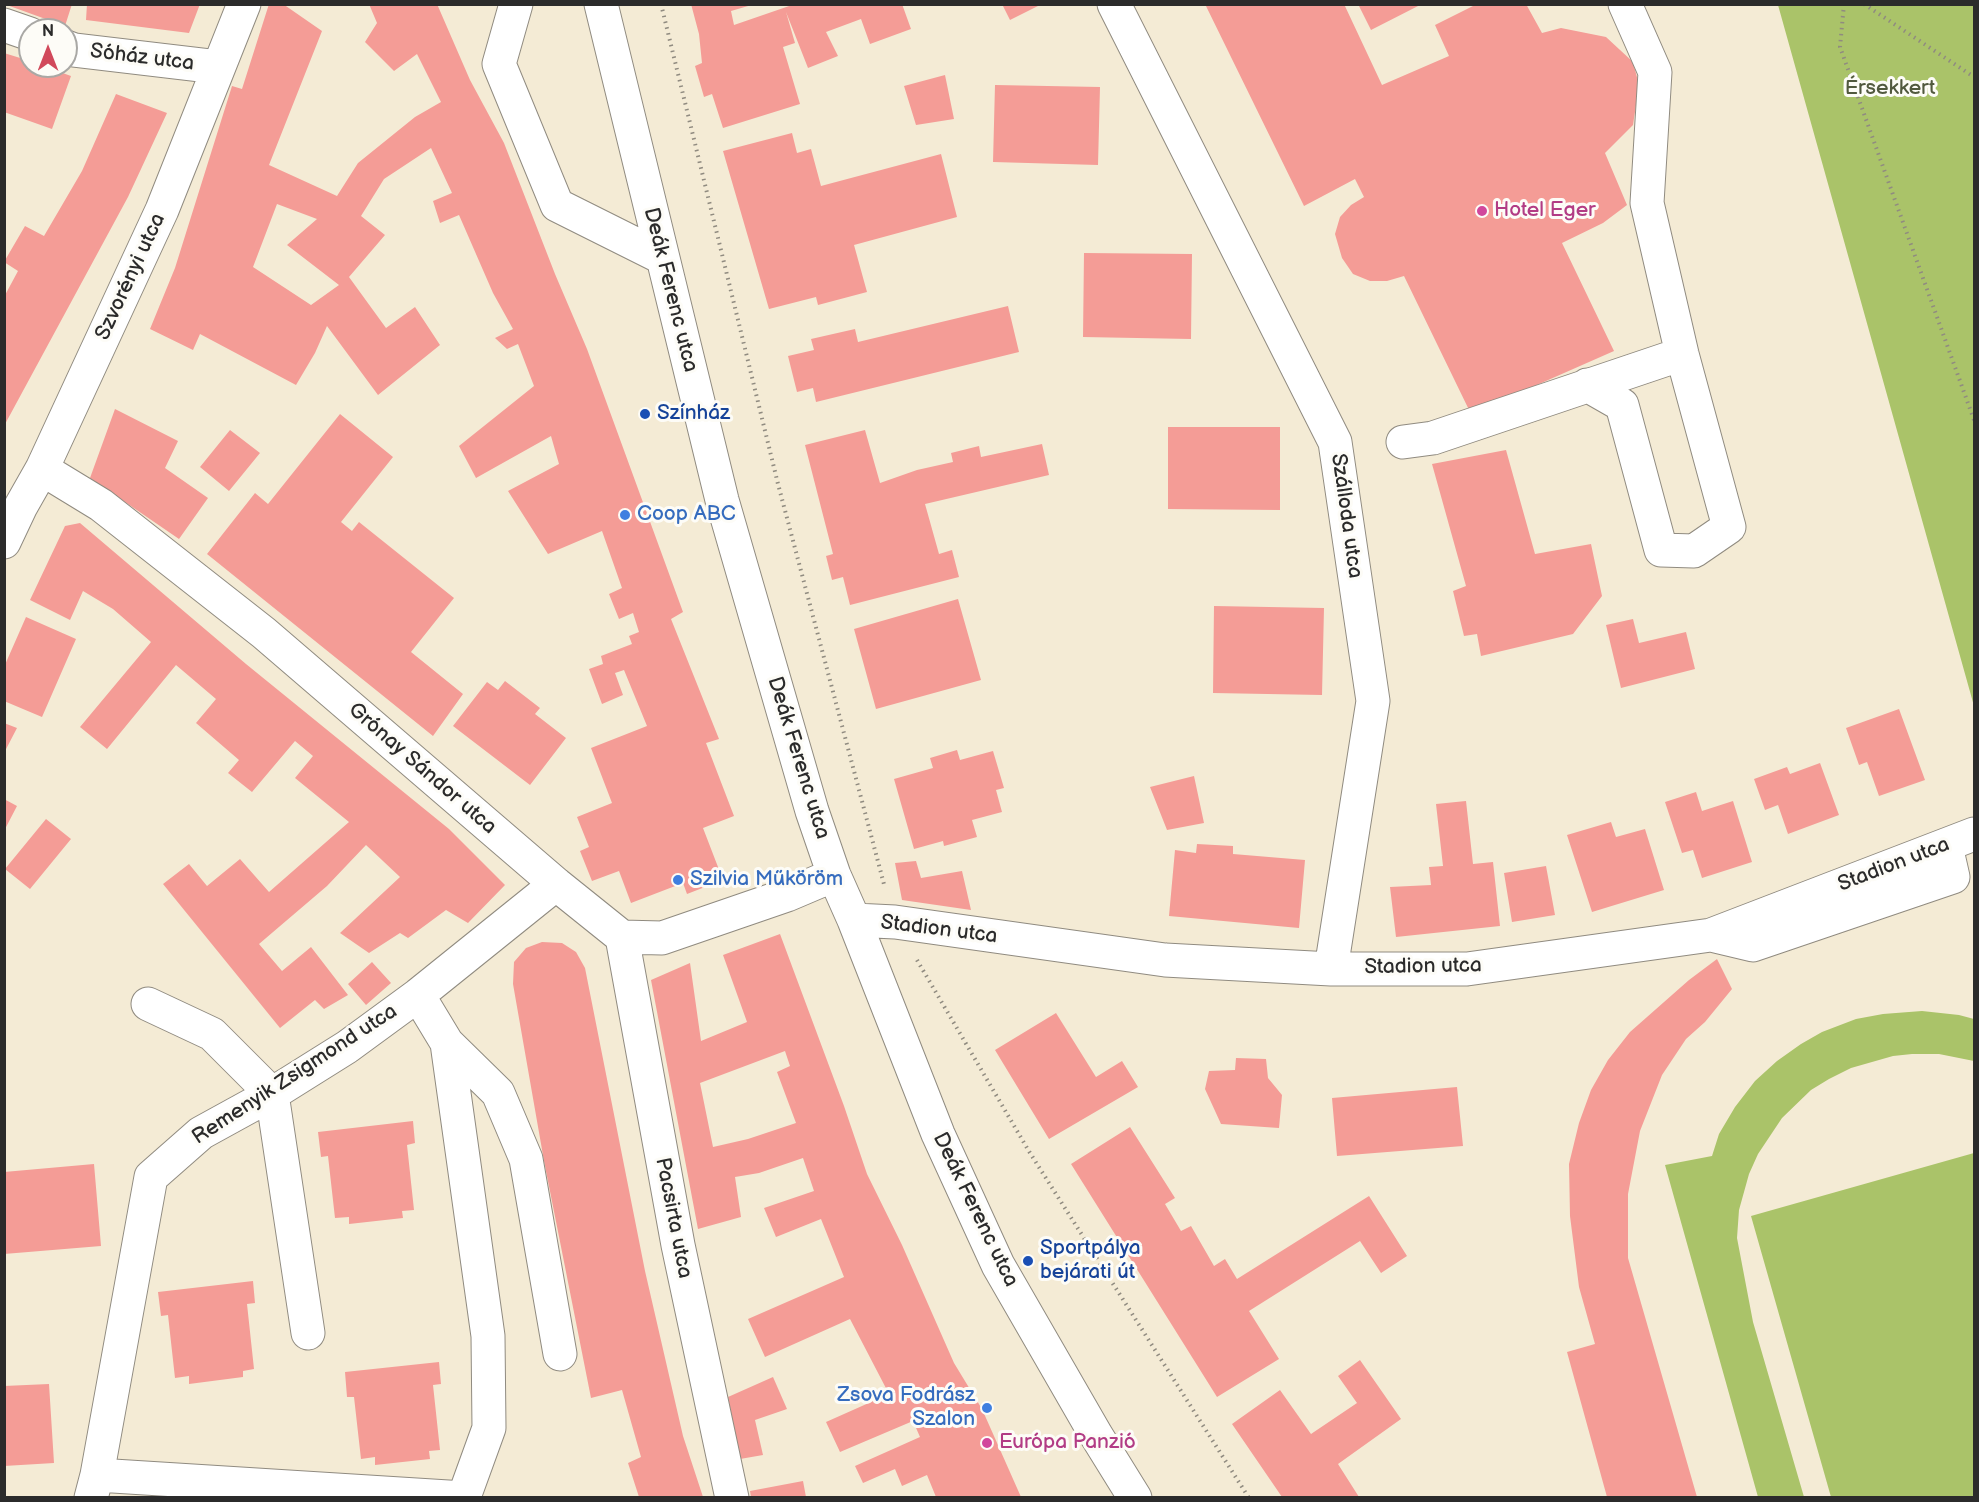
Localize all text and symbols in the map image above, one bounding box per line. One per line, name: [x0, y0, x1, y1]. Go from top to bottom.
north arrow: [18, 18, 78, 78]
text: N: [42, 22, 54, 41]
street label: Sóház utca: [89, 39, 195, 77]
park label: Érsekkert: [1845, 76, 1935, 102]
place label: Hotel Eger: [1494, 198, 1596, 224]
marker: Hotel Eger: [1475, 204, 1489, 218]
street label: Deák Ferenc utca: [637, 205, 703, 375]
street label: Szvorényi utca: [91, 210, 171, 344]
place label: Színház: [657, 401, 730, 427]
marker: Színház: [638, 407, 652, 421]
street label: Szálloda utca: [1325, 452, 1367, 580]
place label: Coop ABC: [637, 502, 736, 528]
marker: Coop ABC: [618, 508, 632, 522]
street label: Deák Ferenc utca: [761, 674, 835, 842]
street label: Grónay Sándor utca: [343, 698, 501, 840]
street label: Stadion utca: [1835, 832, 1953, 898]
place label: Szilvia Műköröm: [690, 867, 843, 893]
marker: Szilvia Műköröm: [671, 873, 685, 887]
street label: Stadion utca: [879, 910, 999, 950]
street label: Stadion utca: [1364, 953, 1482, 981]
street label: Remenyik Zsigmond utca: [188, 999, 402, 1151]
street label: Deák Ferenc utca: [927, 1129, 1023, 1291]
street label: Pacsirta utca: [649, 1155, 697, 1281]
place label: Sportpálya bejárati út: [1040, 1236, 1141, 1286]
marker: Sportpálya bejárati út: [1021, 1254, 1035, 1268]
place label: Zsova Fodrász Szalon: [837, 1383, 975, 1433]
marker: Zsova Fodrász Szalon: [980, 1401, 994, 1415]
place label: Európa Panzió: [999, 1430, 1136, 1456]
marker: Európa Panzió: [980, 1436, 994, 1450]

